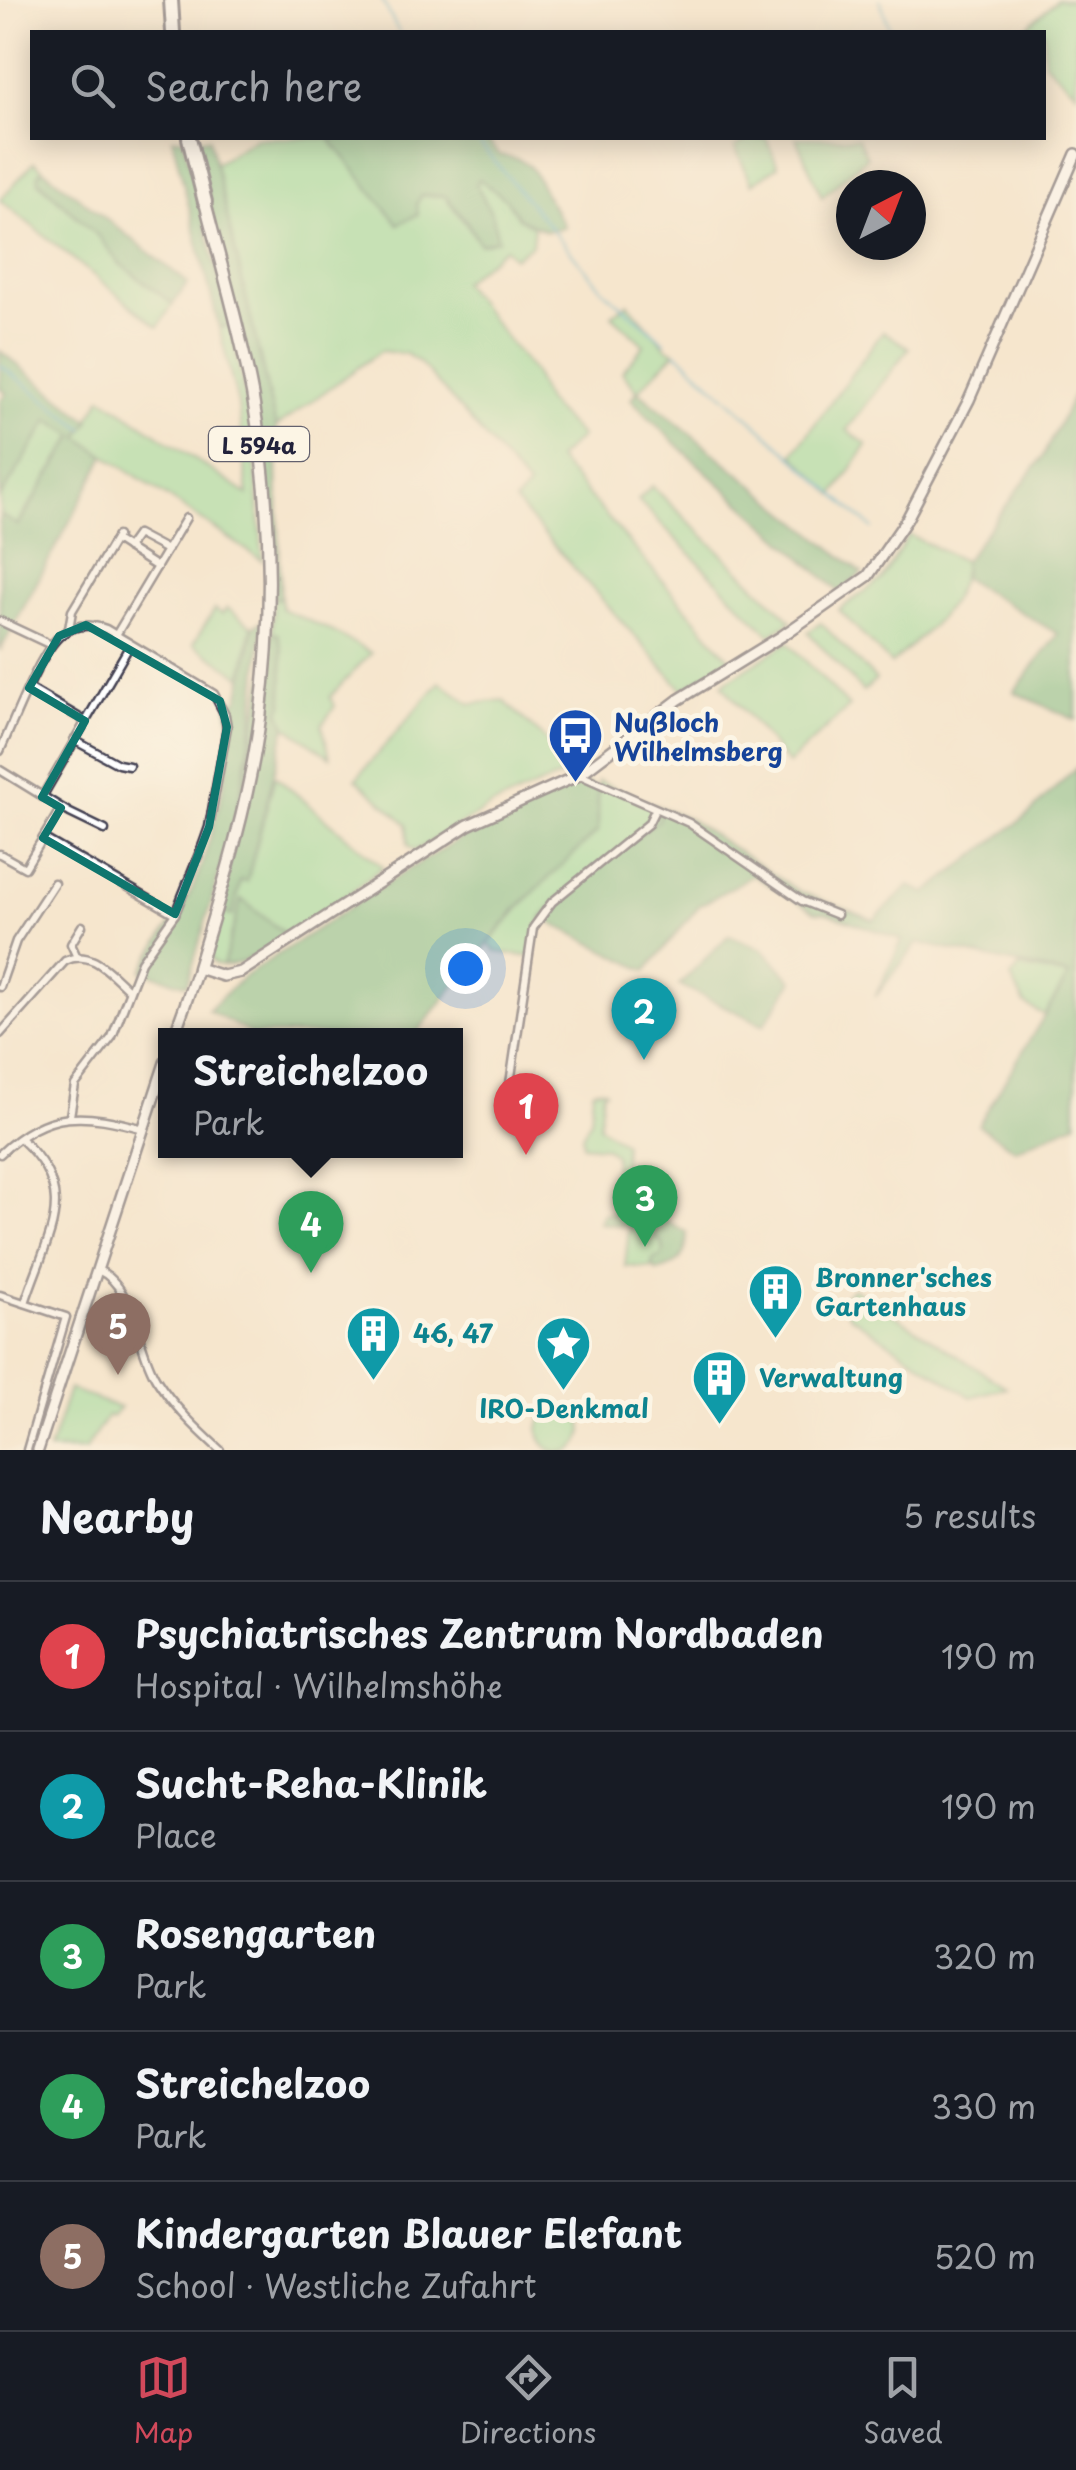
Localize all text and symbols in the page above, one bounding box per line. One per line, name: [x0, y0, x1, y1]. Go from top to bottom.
search box: [30, 30, 1046, 140]
text: Search here: [145, 57, 362, 114]
icon: search: [65, 58, 120, 113]
north arrow: [836, 170, 926, 260]
road number: L 594a: [209, 427, 309, 461]
place label: Nußloch Wilhelmsberg: [614, 703, 783, 770]
bus stop icon: Nußloch Wilhelmsberg: [545, 706, 605, 785]
your location: [440, 943, 491, 994]
pin: 2: [612, 978, 676, 1060]
popup: [158, 1028, 463, 1158]
text: Streichelzoo: [193, 1041, 428, 1098]
pin: 1: [494, 1072, 558, 1155]
text: Park: [193, 1098, 264, 1146]
pin: 3: [612, 1164, 678, 1247]
pin: 4: [278, 1190, 344, 1273]
place label: Bronner'sches Gartenhaus: [815, 1258, 992, 1325]
building icon: Bronner'sches Gartenhaus: [746, 1261, 806, 1340]
pin: 5: [86, 1292, 150, 1375]
building icon: 46, 47: [344, 1303, 404, 1382]
place icon: IRO-Denkmal: [534, 1313, 594, 1392]
place label: 46, 47: [413, 1314, 494, 1352]
building icon: Verwaltung: [690, 1347, 750, 1426]
place label: Verwaltung: [759, 1358, 903, 1396]
place label: IRO-Denkmal: [479, 1389, 649, 1427]
text: Nearby: [40, 1484, 194, 1547]
text: 5 results: [903, 1491, 1036, 1539]
text: Psychiatrisches Zentrum Nordbaden: [135, 1604, 824, 1661]
text: 1: [65, 1632, 80, 1680]
text: 190 m: [941, 1632, 1036, 1680]
text: Hospital · Wilhelmshöhe: [135, 1661, 503, 1709]
text: Sucht-Reha-Klinik: [135, 1754, 487, 1811]
text: 2: [61, 1782, 84, 1830]
text: 190 m: [941, 1782, 1036, 1830]
text: Place: [135, 1811, 217, 1859]
text: Rosengarten: [135, 1904, 376, 1961]
text: 3: [62, 1932, 83, 1980]
text: 320 m: [933, 1932, 1036, 1980]
text: Park: [135, 1961, 207, 2009]
text: Streichelzoo: [135, 2054, 370, 2111]
text: 4: [62, 2082, 83, 2130]
text: 330 m: [931, 2082, 1036, 2130]
text: Park: [135, 2111, 207, 2159]
text: Kindergarten Blauer Elefant: [135, 2204, 682, 2261]
text: 5: [62, 2232, 83, 2280]
text: 520 m: [934, 2232, 1036, 2280]
text: School · Westliche Zufahrt: [135, 2261, 537, 2309]
tab: Map: [133, 2350, 193, 2453]
tab: Directions: [460, 2350, 596, 2453]
tab: Saved: [863, 2350, 943, 2453]

